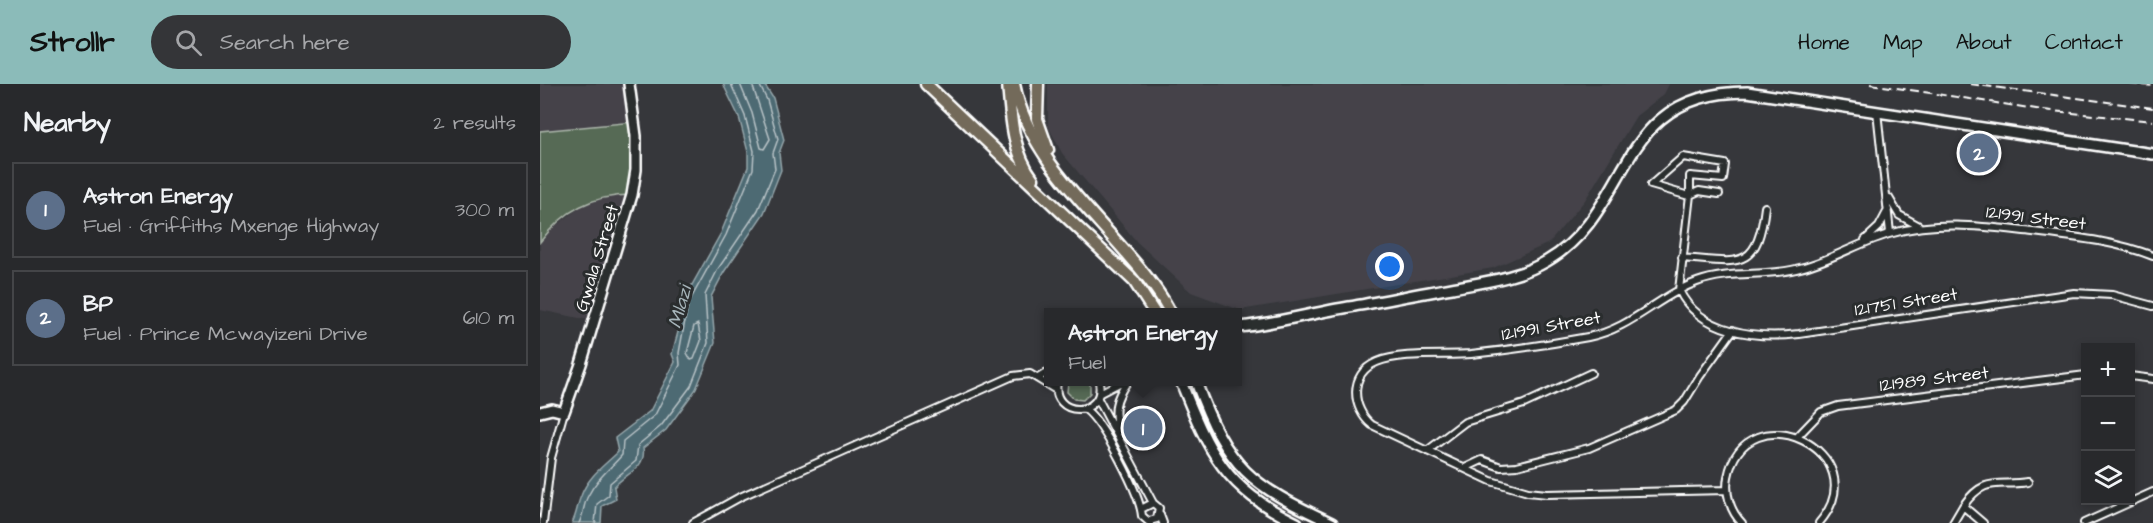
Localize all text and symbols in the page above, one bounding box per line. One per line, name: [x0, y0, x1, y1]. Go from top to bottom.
search box: [151, 15, 571, 69]
text: Strollr: [30, 23, 115, 62]
icon: search: [172, 26, 205, 59]
text: Search here: [220, 27, 350, 58]
text: Home: [1798, 28, 1850, 57]
text: Map: [1883, 28, 1923, 57]
text: About: [1956, 28, 2012, 57]
text: Contact: [2045, 28, 2123, 57]
text: Nearby: [24, 105, 111, 141]
text: 2 results: [433, 109, 516, 137]
pin: 2: [1960, 130, 1998, 176]
text: Astron Energy: [83, 181, 233, 212]
text: 1: [44, 196, 47, 224]
text: 300 m: [455, 196, 514, 224]
street label: 121991 Street: [1985, 199, 2088, 237]
street label: Gwala Street: [569, 201, 625, 315]
text: Fuel · Griffiths Mxenge Highway: [83, 212, 379, 240]
your location: [1375, 252, 1404, 281]
water label: Mlazi: [661, 280, 700, 331]
street label: 121751 Street: [1853, 281, 1960, 322]
text: BP: [83, 289, 113, 320]
text: 2: [40, 304, 51, 332]
text: 610 m: [463, 304, 514, 332]
street label: 121991 Street: [1499, 305, 1603, 347]
popup: [1044, 308, 1242, 386]
text: Astron Energy: [1068, 318, 1218, 349]
text: Fuel · Prince Mcwayizeni Drive: [83, 320, 368, 348]
map controls: [2081, 343, 2135, 505]
button: +: [2081, 343, 2135, 397]
text: Fuel: [1068, 349, 1106, 377]
street label: 121989 Street: [1878, 360, 1991, 398]
button: −: [2081, 397, 2135, 451]
pin: 1: [1124, 406, 1162, 450]
button: layers: [2081, 451, 2135, 505]

